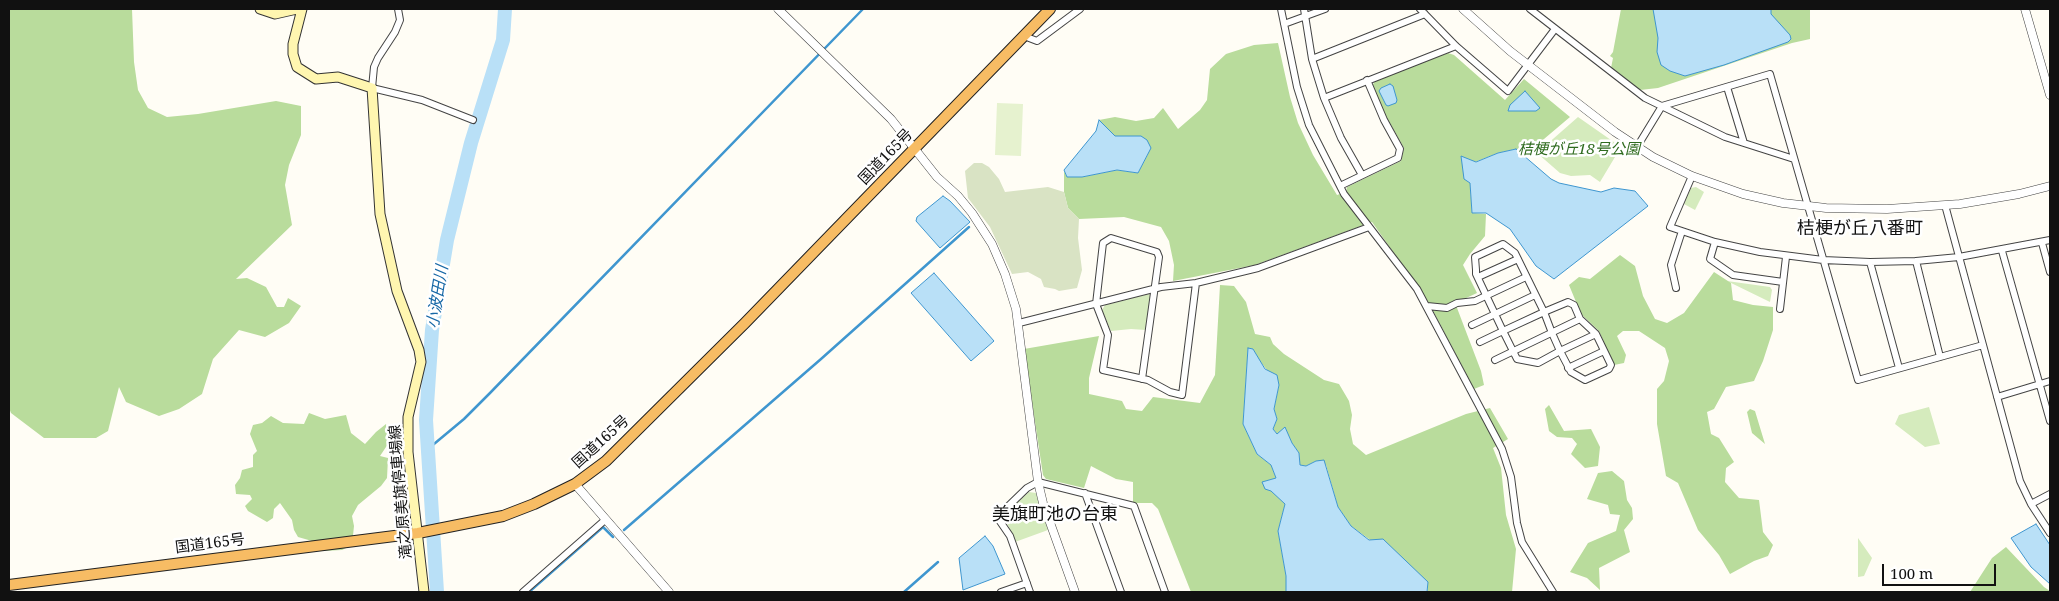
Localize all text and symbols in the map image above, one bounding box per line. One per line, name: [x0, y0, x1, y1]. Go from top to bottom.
street label: 国道165号: [855, 126, 917, 188]
park label: 桔梗が丘18号公園: [1518, 141, 1640, 159]
district label: 桔梗が丘八番町: [1797, 218, 1923, 240]
water label: 小波田川: [424, 264, 452, 330]
street label: 国道165号: [569, 412, 633, 472]
street label: 滝之原美旗停車場線: [386, 424, 416, 560]
district label: 美旗町池の台東: [992, 504, 1118, 526]
street label: 国道165号: [174, 531, 246, 557]
scale bar: [1884, 554, 1998, 586]
text: 100 m: [1890, 563, 1933, 583]

